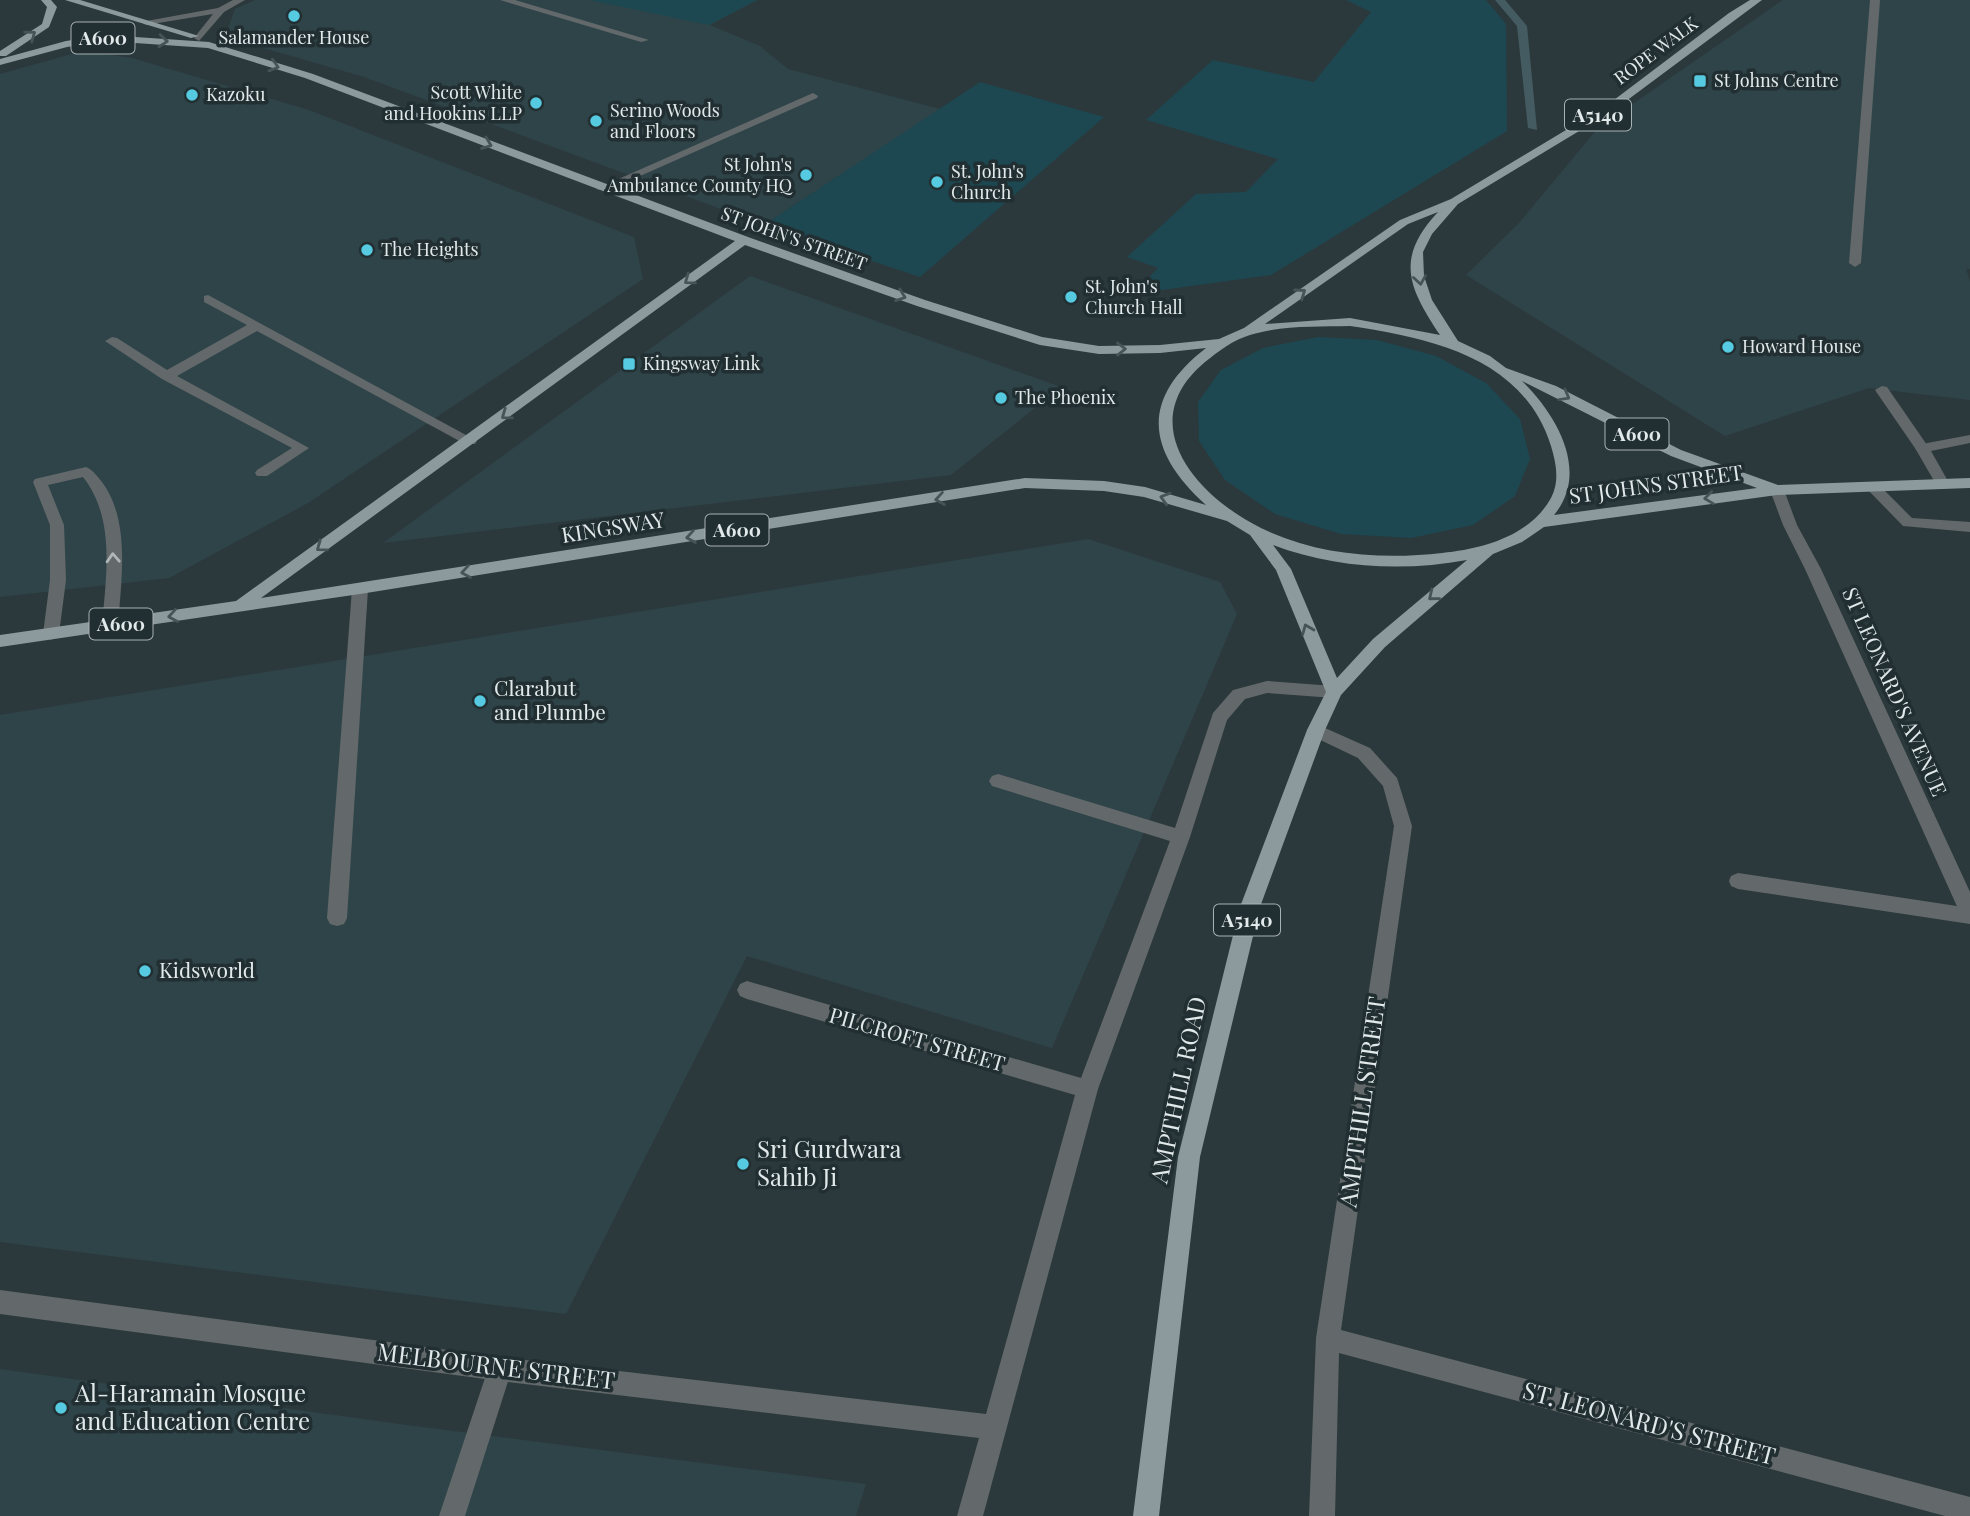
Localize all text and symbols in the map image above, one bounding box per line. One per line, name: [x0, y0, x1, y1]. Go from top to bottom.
marker: Salamander House: [286, 8, 302, 24]
street label: ROPE WALK: [1609, 11, 1702, 90]
road number: A600: [72, 22, 134, 54]
place label: Salamander House: [219, 25, 369, 49]
one-way arrow: [23, 31, 36, 43]
one-way arrow: [158, 33, 169, 48]
one-way arrow: [268, 58, 280, 72]
place label: St Johns Centre: [1714, 68, 1839, 92]
marker: St Johns Centre: [1692, 73, 1708, 89]
place label: Scott White and Hookins LLP: [384, 80, 522, 125]
place label: Kazoku: [206, 82, 266, 106]
marker: Kazoku: [184, 87, 200, 103]
marker: Scott White and Hookins LLP: [528, 95, 544, 111]
place label: Serino Woods and Floors: [610, 98, 720, 143]
road number: A5140: [1565, 99, 1631, 130]
marker: Serino Woods and Floors: [588, 113, 604, 129]
one-way arrow: [481, 136, 493, 150]
place label: St John's Ambulance County HQ: [606, 152, 793, 197]
place label: St. John's Church: [951, 159, 1024, 204]
marker: St John's Ambulance County HQ: [798, 167, 814, 183]
marker: St. John's Church: [929, 174, 945, 190]
street label: ST JOHN'S STREET: [718, 201, 871, 276]
place label: The Heights: [381, 237, 478, 261]
marker: The Heights: [359, 242, 375, 258]
one-way arrow: [684, 272, 697, 285]
place label: St. John's Church Hall: [1085, 274, 1183, 319]
one-way arrow: [1412, 274, 1427, 286]
one-way arrow: [894, 288, 906, 302]
marker: St. John's Church Hall: [1063, 289, 1079, 305]
one-way arrow: [1293, 289, 1306, 301]
place label: Howard House: [1742, 334, 1861, 358]
marker: Howard House: [1720, 339, 1736, 355]
one-way arrow: [1115, 342, 1126, 357]
place label: Kingsway Link: [643, 351, 760, 375]
marker: Kingsway Link: [621, 356, 637, 372]
place label: The Phoenix: [1015, 385, 1116, 409]
one-way arrow: [1557, 388, 1570, 401]
marker: The Phoenix: [993, 390, 1009, 406]
one-way arrow: [501, 407, 513, 419]
road number: A600: [1606, 418, 1668, 449]
street label: ST JOHNS STREET: [1567, 457, 1744, 509]
one-way arrow: [1704, 490, 1715, 505]
one-way arrow: [934, 491, 946, 506]
one-way arrow: [1159, 491, 1171, 506]
street label: KINGSWAY: [559, 504, 667, 548]
road number: A600: [706, 514, 768, 545]
one-way arrow: [685, 529, 697, 544]
one-way arrow: [316, 539, 329, 552]
one-way arrow: [105, 552, 120, 563]
one-way arrow: [460, 564, 472, 579]
street label: ST LEONARD'S AVENUE: [1837, 582, 1955, 800]
one-way arrow: [1429, 587, 1441, 600]
road number: A600: [90, 608, 152, 639]
one-way arrow: [168, 608, 179, 623]
one-way arrow: [1301, 624, 1315, 636]
place label: Clarabut and Plumbe: [494, 673, 606, 725]
marker: Clarabut and Plumbe: [472, 693, 488, 709]
road number: A5140: [1214, 904, 1280, 936]
place label: Kidsworld: [159, 955, 255, 983]
marker: Kidsworld: [137, 963, 153, 979]
street label: AMPTHILL ROAD: [1141, 993, 1212, 1187]
street label: AMPTHILL STREET: [1330, 994, 1392, 1210]
street label: PILCROFT STREET: [826, 1000, 1009, 1077]
place label: Sri Gurdwara Sahib Ji: [757, 1132, 902, 1192]
marker: Sri Gurdwara Sahib Ji: [735, 1156, 751, 1172]
street label: MELBOURNE STREET: [376, 1335, 617, 1395]
street label: ST. LEONARD'S STREET: [1520, 1373, 1779, 1471]
place label: Al-Haramain Mosque and Education Centre: [74, 1376, 310, 1436]
marker: Al-Haramain Mosque and Education Centre: [53, 1400, 69, 1416]

